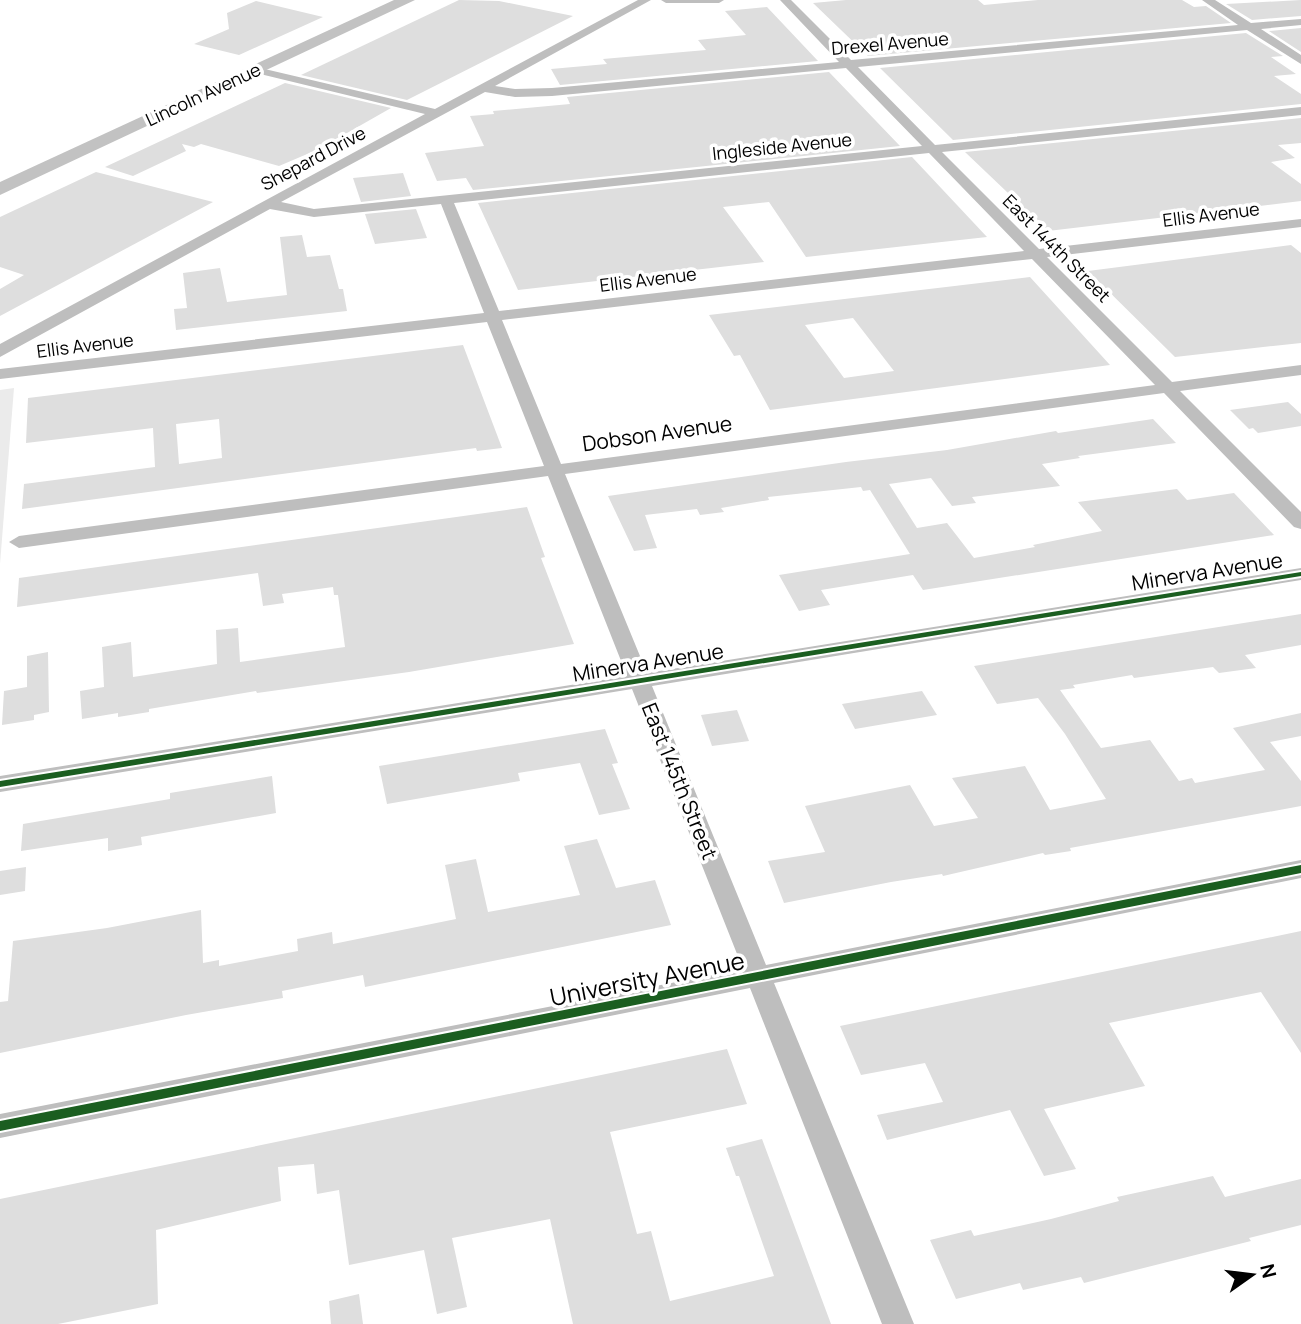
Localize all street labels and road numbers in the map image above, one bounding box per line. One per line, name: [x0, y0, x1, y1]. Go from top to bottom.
street label: Drexel Avenue: [830, 26, 950, 60]
street label: Lincoln Avenue: [142, 57, 264, 131]
street label: Shepard Drive: [256, 120, 370, 196]
street label: Ingleside Avenue: [711, 127, 853, 165]
street label: East 144th Street: [998, 189, 1116, 307]
street label: Ellis Avenue: [1161, 196, 1261, 232]
street label: Ellis Avenue: [598, 261, 698, 297]
street label: Ellis Avenue: [35, 327, 135, 363]
street label: Dobson Avenue: [580, 409, 734, 457]
street label: Minerva Avenue: [1129, 545, 1285, 597]
street label: Minerva Avenue: [570, 636, 726, 688]
street label: East 145th Street: [636, 698, 724, 864]
street label: University Avenue: [547, 943, 747, 1013]

